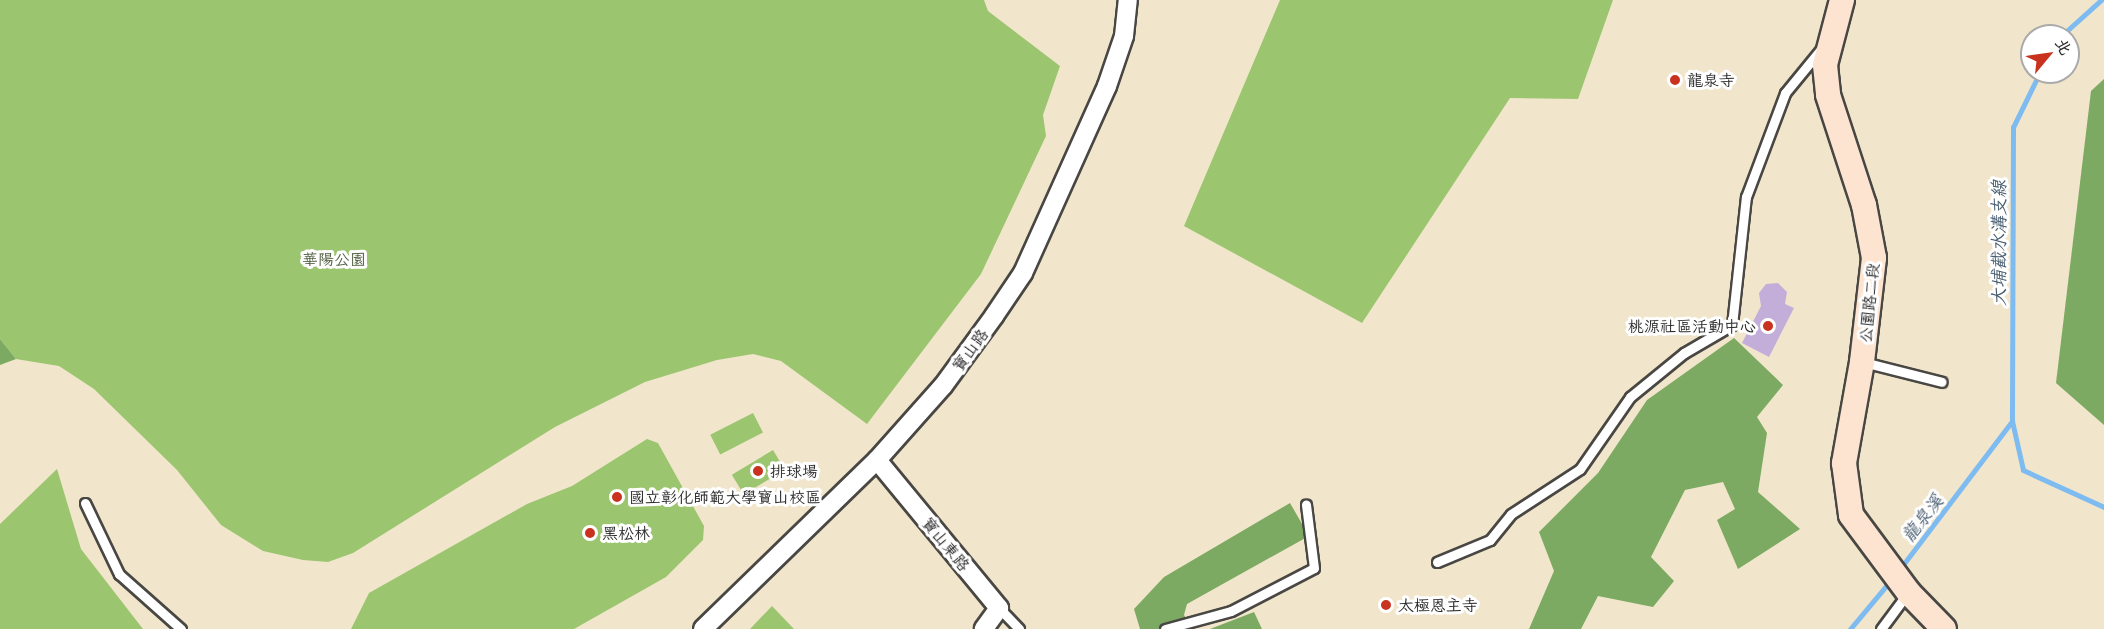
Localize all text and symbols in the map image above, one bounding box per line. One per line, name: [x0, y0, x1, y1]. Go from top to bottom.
north arrow: [2020, 24, 2080, 84]
text: 北: [2051, 34, 2077, 58]
place label: 龍泉寺: [1687, 70, 1735, 90]
marker: 龍泉寺: [1668, 73, 1682, 87]
water label: 大埔截水溝支線: [1987, 180, 2009, 306]
park label: 華陽公園: [302, 249, 366, 269]
street label: 公園路二段: [1855, 262, 1883, 344]
place label: 桃源社區活動中心: [1628, 316, 1756, 336]
marker: 桃源社區活動中心: [1761, 319, 1775, 333]
street label: 寶山路: [948, 325, 992, 375]
place label: 排球場: [770, 461, 818, 481]
marker: 排球場: [751, 464, 765, 478]
place label: 國立彰化師範大學寶山校區: [629, 487, 821, 507]
marker: 國立彰化師範大學寶山校區: [610, 490, 624, 504]
water label: 龍泉溪: [1897, 490, 1947, 546]
street label: 寶山東路: [918, 513, 974, 575]
place label: 黑松林: [602, 523, 650, 543]
marker: 黑松林: [583, 526, 597, 540]
place label: 太極恩主寺: [1398, 595, 1478, 615]
marker: 太極恩主寺: [1379, 598, 1393, 612]

